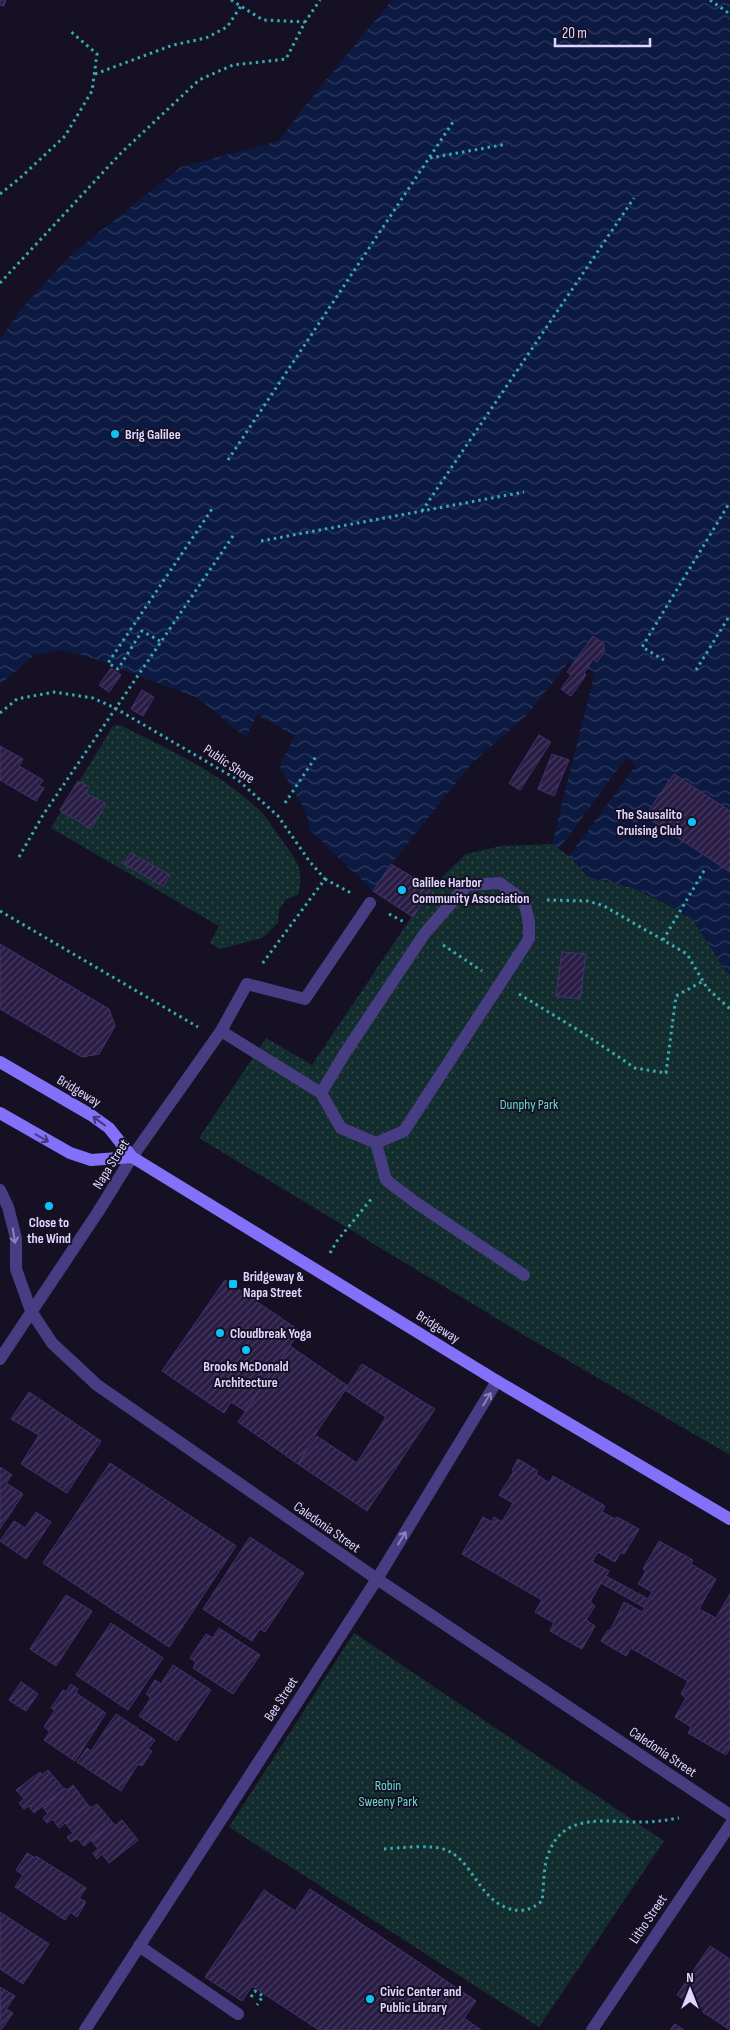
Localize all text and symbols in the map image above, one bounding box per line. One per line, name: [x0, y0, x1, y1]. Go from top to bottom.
scale bar: [555, 15, 650, 47]
text: 20 m: [562, 24, 587, 43]
place label: Brig Galilee: [125, 426, 181, 443]
marker: Brig Galilee: [109, 428, 121, 440]
street label: Public Shore: [200, 741, 258, 787]
place label: The Sausalito Cruising Club: [616, 806, 682, 839]
marker: The Sausalito Cruising Club: [686, 816, 698, 828]
place label: Galilee Harbor Community Association: [412, 874, 529, 907]
marker: Galilee Harbor Community Association: [396, 884, 408, 896]
street label: Bridgeway: [54, 1071, 105, 1111]
park label: Dunphy Park: [500, 1096, 559, 1113]
one-way arrow: [93, 1116, 107, 1126]
one-way arrow: [35, 1133, 49, 1143]
street label: Napa Street: [89, 1136, 133, 1192]
marker: Close to the Wind: [43, 1200, 55, 1212]
place label: Close to the Wind: [27, 1214, 71, 1247]
one-way arrow: [10, 1228, 20, 1244]
place label: Bridgeway & Napa Street: [243, 1268, 305, 1301]
marker: Bridgeway & Napa Street: [227, 1278, 239, 1290]
street label: Bridgeway: [413, 1307, 463, 1347]
place label: Cloudbreak Yoga: [230, 1325, 312, 1342]
marker: Cloudbreak Yoga: [214, 1327, 226, 1339]
marker: Brooks McDonald Architecture: [240, 1344, 252, 1356]
place label: Brooks McDonald Architecture: [203, 1358, 289, 1391]
one-way arrow: [482, 1392, 492, 1406]
street label: Caledonia Street: [290, 1498, 364, 1556]
one-way arrow: [397, 1531, 407, 1545]
street label: Bee Street: [260, 1674, 302, 1724]
street label: Caledonia Street: [626, 1723, 700, 1781]
park label: Robin Sweeny Park: [358, 1777, 418, 1810]
street label: Litho Street: [625, 1891, 671, 1947]
north arrow: [665, 1965, 715, 2015]
text: N: [686, 1969, 694, 1986]
place label: Civic Center and Public Library: [380, 1983, 461, 2016]
marker: Civic Center and Public Library: [364, 1993, 376, 2005]

